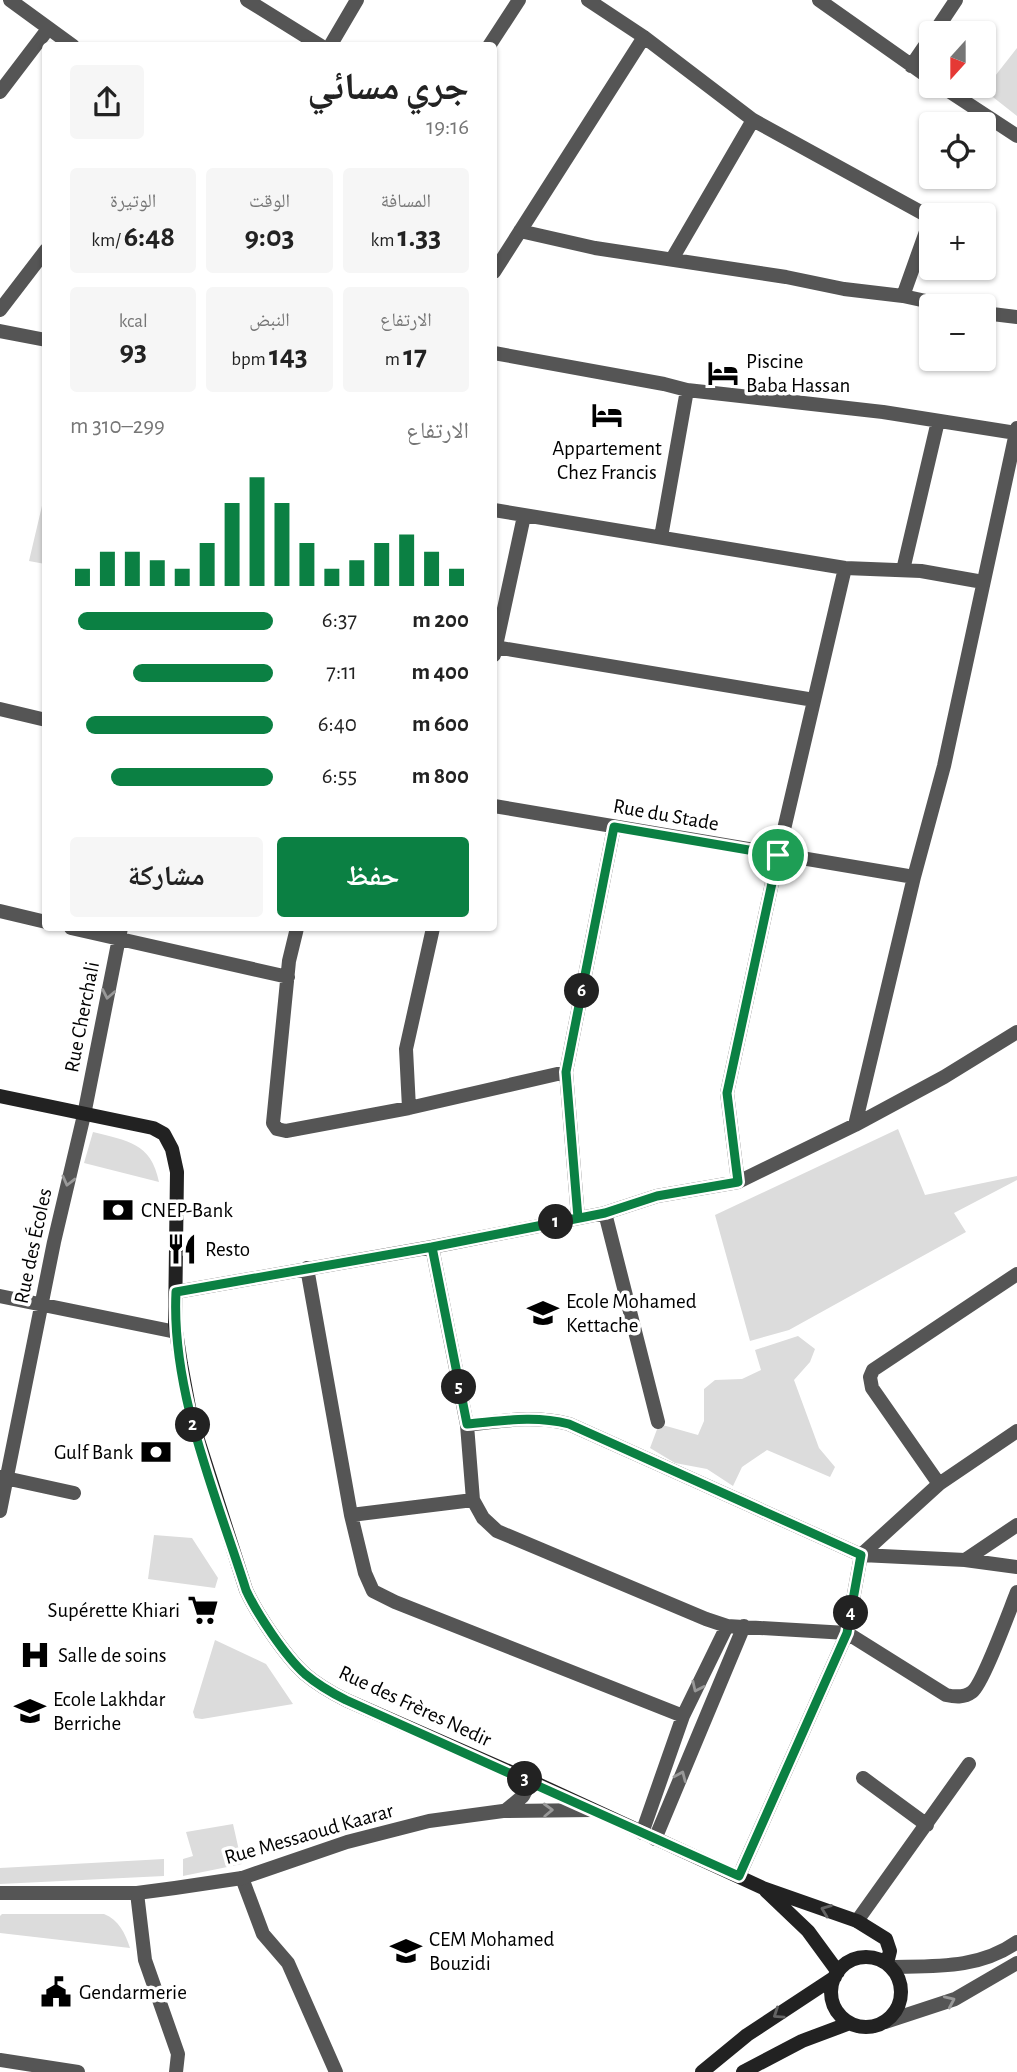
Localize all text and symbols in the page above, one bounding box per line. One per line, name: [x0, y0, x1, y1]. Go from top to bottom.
north arrow: [919, 21, 996, 98]
map controls: [919, 21, 996, 371]
button: share: [70, 65, 144, 139]
text: جري مسائي: [307, 69, 469, 107]
button: locate: [919, 112, 996, 189]
text: 19:16: [426, 116, 469, 139]
text: الوتيرة: [110, 192, 156, 211]
text: الوقت: [249, 192, 290, 211]
text: المسافة: [381, 192, 431, 211]
button: +: [919, 203, 996, 280]
text: 6:48: [124, 222, 175, 252]
text: 9:03: [245, 222, 294, 252]
text: 1.33: [398, 222, 441, 252]
text: /km: [91, 231, 124, 250]
text: km: [371, 231, 398, 250]
button: −: [919, 294, 996, 371]
text: النبض: [249, 311, 290, 330]
text: الارتفاع: [380, 311, 432, 330]
text: kcal: [119, 312, 148, 331]
text: 93: [119, 336, 147, 366]
text: 143: [269, 341, 308, 371]
text: 17: [403, 341, 427, 371]
text: bpm: [231, 350, 269, 369]
text: m: [385, 350, 403, 369]
place label: Piscine Baba Hassan: [746, 351, 850, 396]
hotel icon: Piscine Baba Hassan: [706, 356, 740, 390]
hotel icon: Appartement Chez Francis: [590, 398, 624, 432]
text: 299–310 m: [70, 415, 165, 438]
text: الارتفاع: [406, 420, 469, 443]
place label: Appartement Chez Francis: [552, 438, 662, 483]
text: 6:37: [322, 609, 357, 632]
text: 200 m: [412, 609, 469, 632]
text: 7:11: [326, 661, 357, 684]
text: 400 m: [411, 661, 469, 684]
text: 6:40: [318, 713, 357, 736]
text: 600 m: [412, 713, 469, 736]
text: 6:55: [322, 765, 357, 788]
text: 800 m: [412, 765, 469, 788]
street label: Rue du Stade: [611, 795, 721, 835]
pin: [748, 825, 808, 885]
icon: arrive: [759, 836, 797, 874]
button: مشاركة: [70, 837, 263, 917]
button: حفظ: [277, 837, 469, 917]
street label: Rue Cherchali: [61, 960, 103, 1074]
pin: 6: [564, 974, 600, 1009]
text: 6: [577, 981, 586, 1000]
one-way arrow: [101, 988, 116, 1000]
one-way arrow: [62, 1175, 76, 1187]
street label: Rue des Écoles: [9, 1186, 55, 1306]
bank icon: CNEP-Bank: [101, 1193, 135, 1227]
place label: CNEP-Bank: [141, 1200, 233, 1221]
pin: 1: [538, 1204, 574, 1240]
text: 1: [552, 1212, 559, 1231]
restaurant icon: Resto: [165, 1232, 199, 1266]
place label: Resto: [205, 1239, 250, 1260]
place label: Ecole Mohamed Kettache: [566, 1291, 697, 1336]
school or university icon: Ecole Mohamed Kettache: [526, 1296, 560, 1330]
pin: 5: [442, 1370, 476, 1404]
text: 5: [454, 1377, 463, 1396]
pin: 2: [176, 1408, 210, 1442]
text: 2: [188, 1415, 197, 1434]
bank icon: Gulf Bank: [139, 1435, 173, 1469]
place label: Gulf Bank: [54, 1442, 133, 1463]
supermarket icon: Supérette Khiari: [186, 1593, 220, 1627]
pin: 4: [834, 1596, 868, 1630]
place label: Supérette Khiari: [47, 1600, 180, 1621]
text: 4: [846, 1603, 855, 1622]
hospital icon: Salle de soins: [18, 1638, 52, 1672]
place label: Salle de soins: [58, 1645, 167, 1666]
street label: Rue des Frères Nedir: [335, 1661, 495, 1751]
one-way arrow: [691, 1680, 705, 1692]
place label: Ecole Lakhdar Berriche: [53, 1689, 166, 1734]
school or university icon: Ecole Lakhdar Berriche: [13, 1694, 47, 1728]
pin: 3: [508, 1762, 542, 1796]
text: 3: [520, 1769, 529, 1788]
one-way arrow: [673, 1771, 687, 1783]
street label: Rue Messaoud Kaarar: [222, 1800, 396, 1868]
one-way arrow: [543, 1803, 554, 1818]
one-way arrow: [821, 1904, 833, 1918]
place label: CEM Mohamed Bouzidi: [429, 1929, 554, 1974]
school or university icon: CEM Mohamed Bouzidi: [389, 1934, 423, 1968]
public building icon: Gendarmerie: [39, 1975, 73, 2009]
place label: Gendarmerie: [79, 1982, 187, 2003]
one-way arrow: [942, 1995, 955, 2009]
one-way arrow: [773, 2006, 786, 2018]

